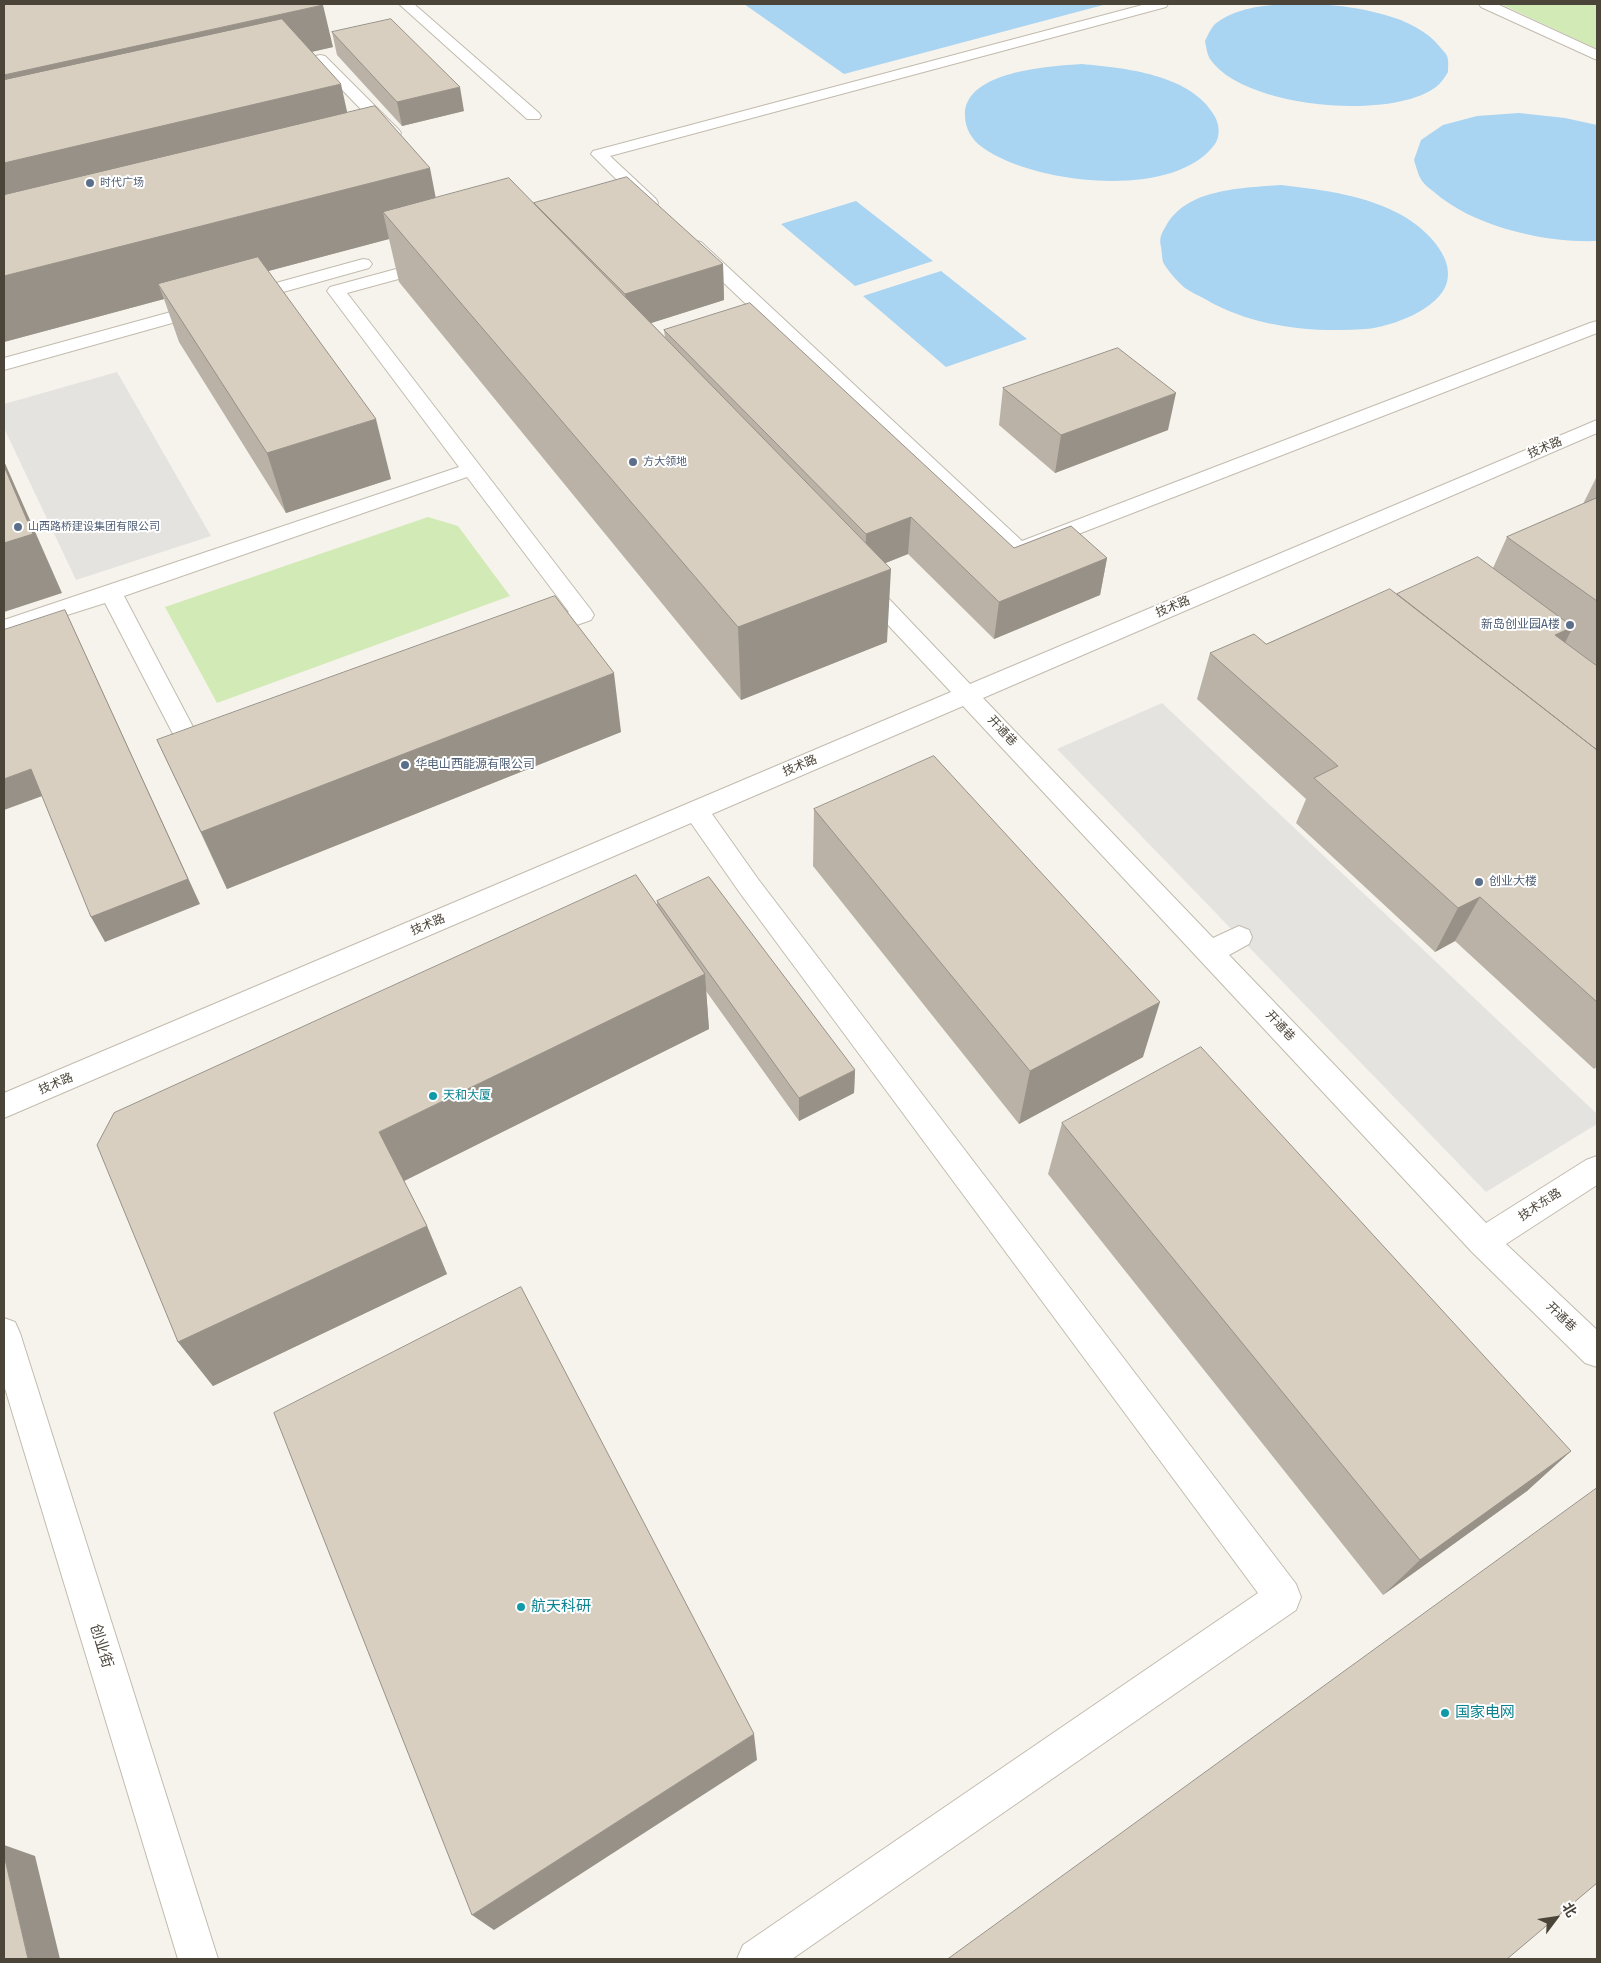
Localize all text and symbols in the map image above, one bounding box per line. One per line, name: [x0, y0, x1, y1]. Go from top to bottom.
place label: 时代广场: [100, 176, 144, 190]
marker: 时代广场: [84, 177, 96, 189]
street label: 技术路: [1526, 434, 1564, 462]
place label: 方大领地: [643, 455, 687, 469]
marker: 方大领地: [627, 456, 639, 468]
place label: 山西路桥建设集团有限公司: [28, 520, 160, 534]
marker: 山西路桥建设集团有限公司: [12, 521, 24, 533]
street label: 技术路: [1154, 593, 1192, 621]
place label: 新岛创业园A楼: [1481, 618, 1560, 632]
marker: 新岛创业园A楼: [1564, 619, 1576, 631]
street label: 开通巷: [984, 713, 1020, 749]
street label: 技术路: [781, 752, 819, 780]
place label: 华电山西能源有限公司: [415, 758, 535, 772]
marker: 华电山西能源有限公司: [399, 759, 411, 771]
place label: 创业大楼: [1489, 875, 1537, 889]
marker: 创业大楼: [1473, 876, 1485, 888]
street label: 技术路: [409, 911, 447, 939]
street label: 开通巷: [1262, 1008, 1298, 1044]
street label: 技术路: [37, 1070, 75, 1098]
place label: 天和大厦: [443, 1089, 491, 1103]
marker: 天和大厦: [427, 1090, 439, 1102]
street label: 技术东路: [1516, 1186, 1564, 1224]
street label: 开通巷: [1543, 1299, 1579, 1335]
place label: 航天科研: [531, 1598, 591, 1616]
marker: 航天科研: [515, 1601, 527, 1613]
street label: 创业街: [86, 1622, 116, 1670]
place label: 国家电网: [1455, 1704, 1515, 1722]
marker: 国家电网: [1439, 1707, 1451, 1719]
north arrow: [1531, 1893, 1581, 1943]
text: 北: [1558, 1900, 1580, 1920]

